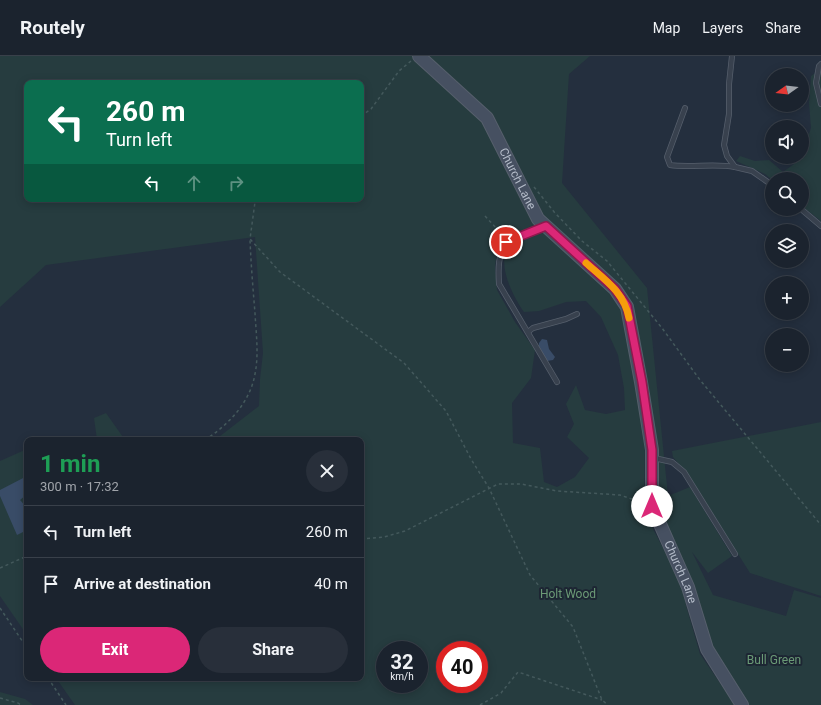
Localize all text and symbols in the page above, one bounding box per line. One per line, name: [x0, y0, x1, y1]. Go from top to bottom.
text: Routely: [20, 16, 85, 39]
text: Map: [653, 20, 680, 36]
text: Layers: [702, 20, 743, 36]
text: Share: [765, 20, 801, 36]
north arrow: [765, 68, 809, 112]
map controls: [765, 68, 809, 372]
text: 260 m: [106, 95, 185, 128]
icon: left: [40, 96, 92, 148]
button: sound: [765, 120, 809, 164]
text: Turn left: [106, 129, 172, 150]
street label: Church Lane: [496, 146, 539, 212]
icon: left: [141, 172, 163, 194]
icon: ahead: [183, 172, 205, 194]
icon: right: [225, 172, 247, 194]
button: search: [765, 172, 809, 216]
button: layers: [765, 224, 809, 268]
pin: [489, 225, 523, 259]
icon: arrive: [495, 231, 517, 253]
button: +: [765, 276, 809, 320]
button: −: [765, 328, 809, 372]
text: 1 min: [40, 450, 100, 478]
button: close: [306, 450, 348, 492]
text: 300 m · 17:32: [40, 479, 119, 494]
position arrow: [631, 485, 673, 527]
icon: left: [40, 521, 62, 543]
text: Turn left: [74, 523, 131, 541]
text: 260 m: [306, 523, 348, 541]
street label: Church Lane: [661, 538, 700, 605]
icon: arrive: [40, 573, 62, 595]
text: Arrive at destination: [74, 575, 211, 593]
text: 40 m: [314, 575, 348, 593]
park label: Holt Wood: [540, 587, 596, 601]
button: Exit: [40, 627, 190, 673]
button: Share: [198, 627, 348, 673]
speed limit sign: 40: [436, 641, 488, 693]
text: 32: [391, 650, 413, 674]
park label: Bull Green: [747, 653, 801, 667]
text: km/h: [390, 671, 414, 682]

